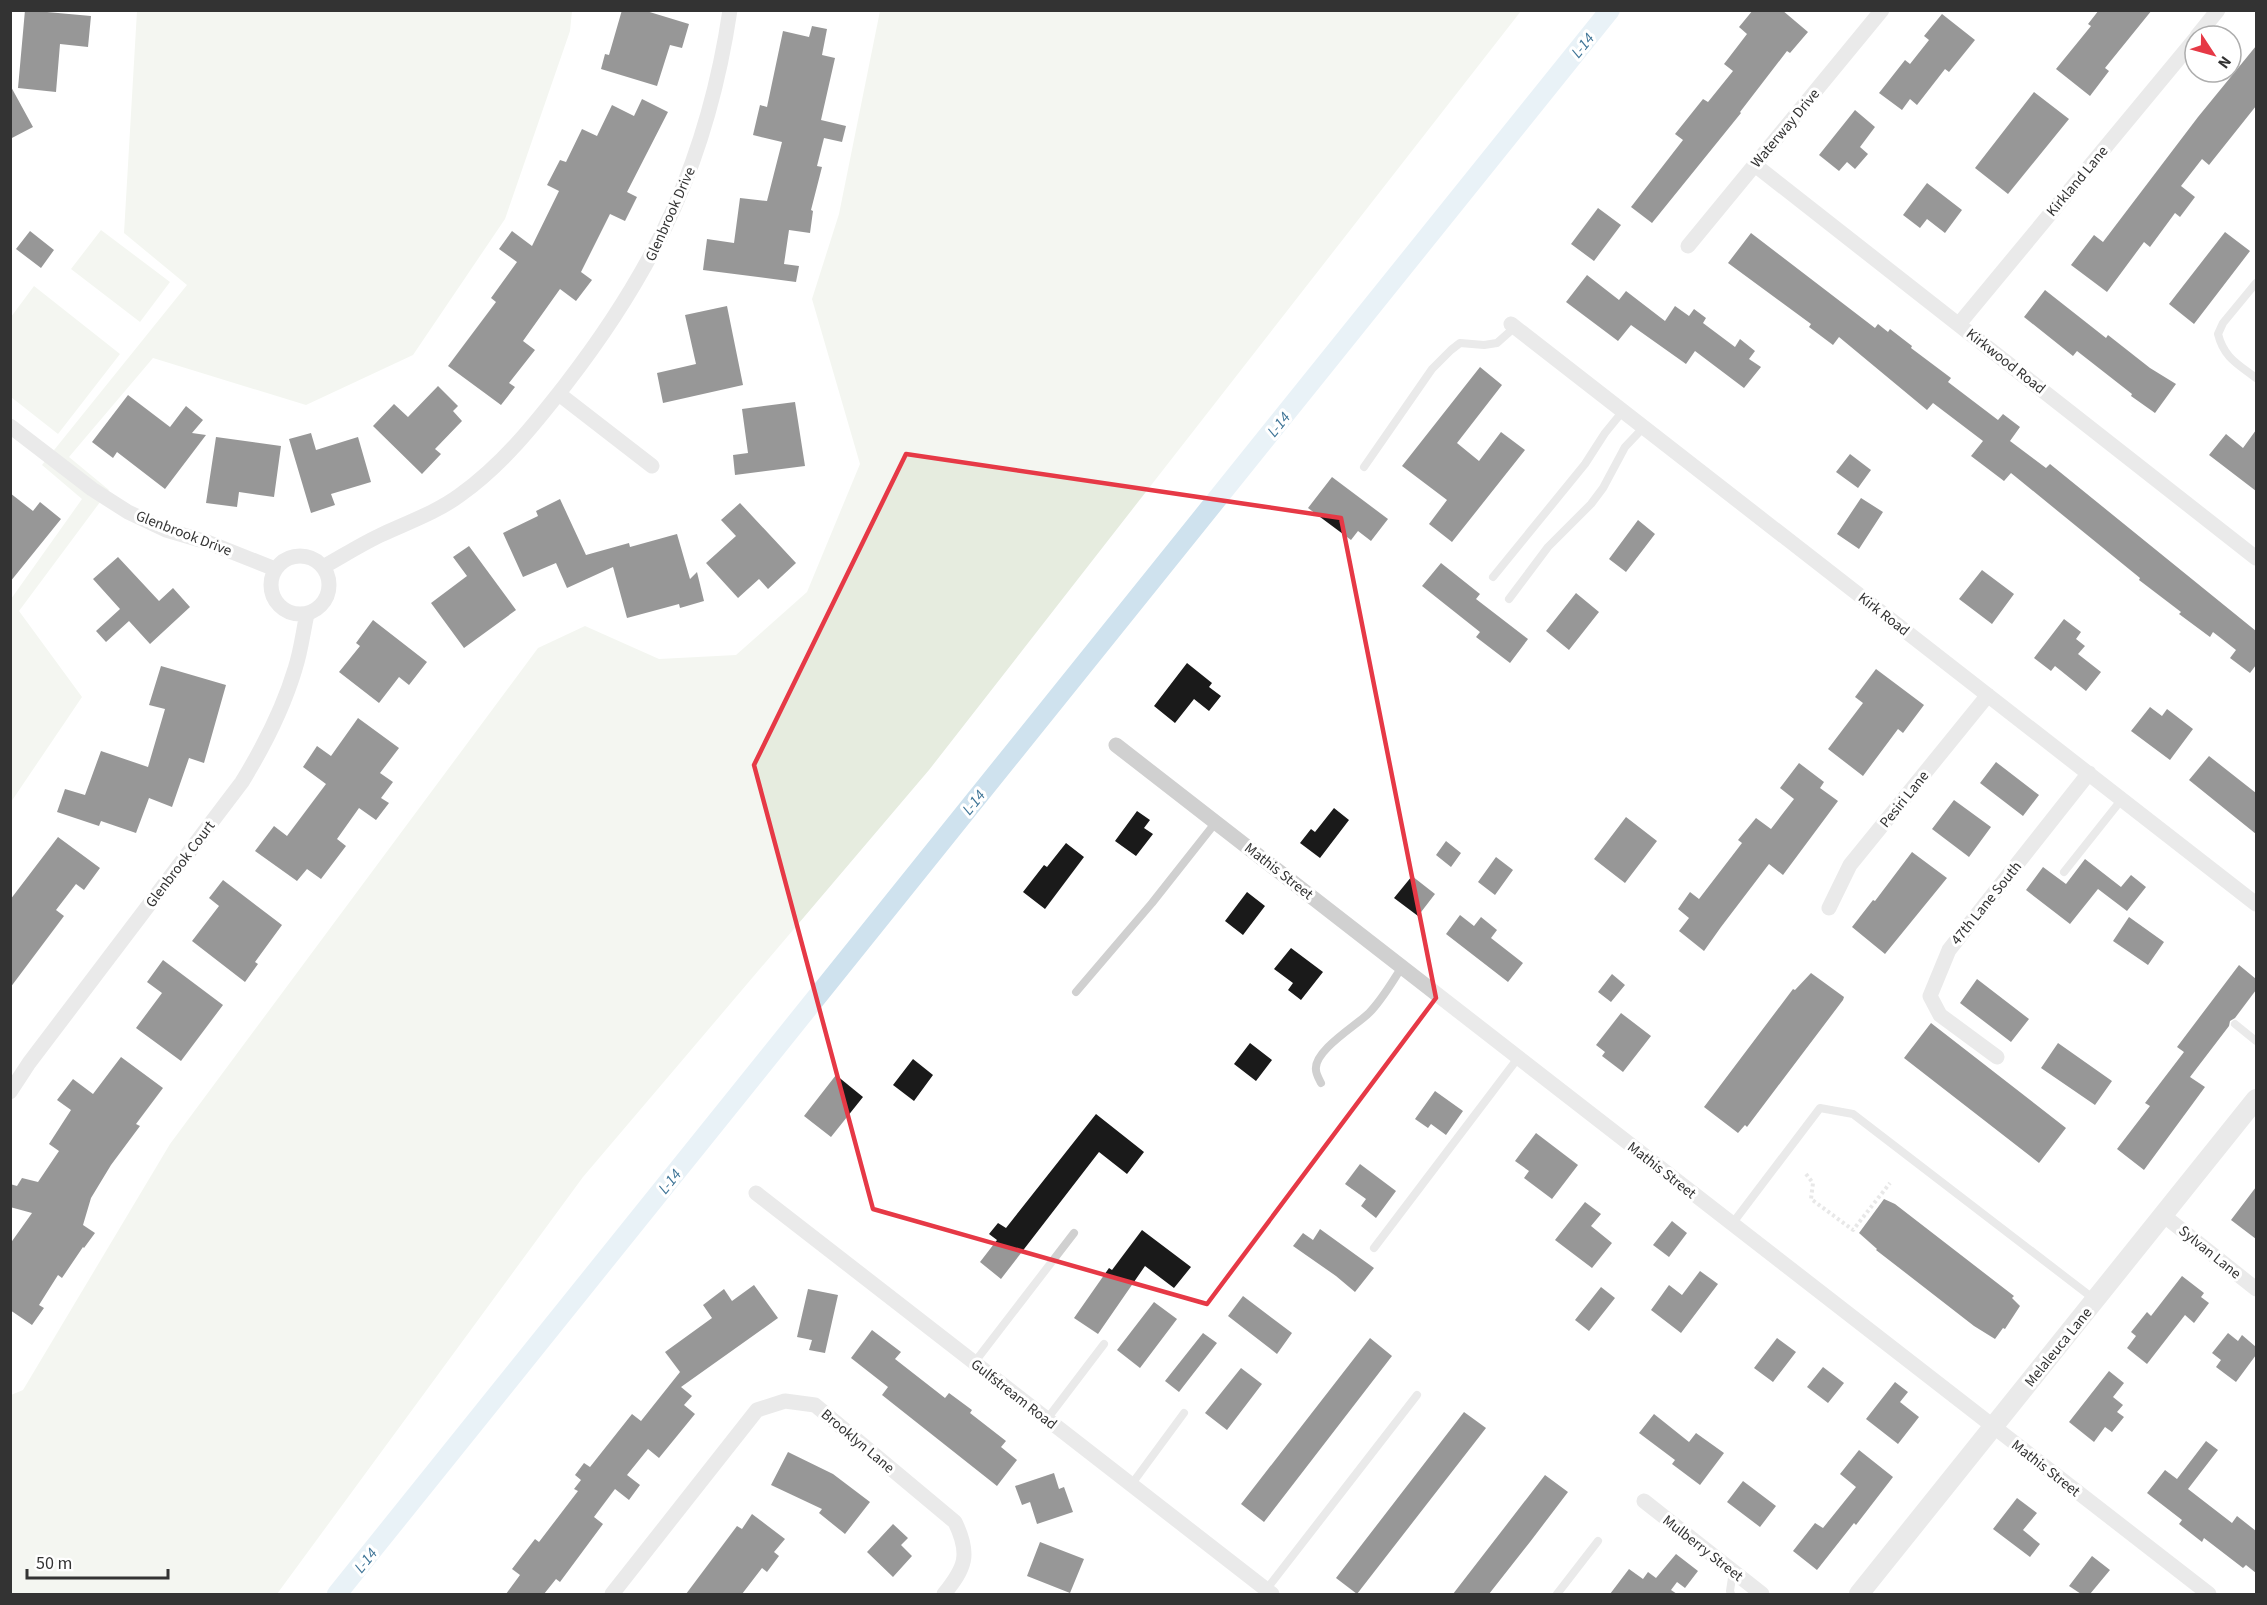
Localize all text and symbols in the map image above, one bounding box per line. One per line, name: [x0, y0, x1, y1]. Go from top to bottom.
north arrow: [2183, 24, 2243, 84]
water label: L-14: [1566, 28, 1600, 63]
text: N: [2212, 51, 2236, 73]
street label: Waterway Drive: [1746, 84, 1825, 172]
street label: Kirkland Lane: [2042, 141, 2113, 221]
street label: Glenbrook Drive: [640, 164, 701, 265]
street label: Kirkwood Road: [1962, 324, 2050, 399]
water label: L-14: [1262, 407, 1296, 442]
street label: Glenbrook Drive: [133, 506, 235, 561]
street label: Kirk Road: [1854, 588, 1914, 641]
street label: Pesiri Lane: [1875, 766, 1934, 832]
water label: L-14: [957, 785, 991, 820]
street label: Glenbrook Court: [141, 816, 220, 912]
street label: Mathis Street: [1240, 838, 1317, 905]
street label: 47th Lane South: [1946, 857, 2027, 950]
street label: Mathis Street: [1623, 1137, 1700, 1204]
water label: L-14: [653, 1164, 687, 1199]
street label: Sylvan Lane: [2174, 1221, 2245, 1284]
street label: Melaleuca Lane: [2020, 1303, 2097, 1392]
street label: Gulfstream Road: [966, 1354, 1061, 1435]
street label: Brooklyn Lane: [816, 1404, 899, 1478]
street label: Mathis Street: [2007, 1435, 2084, 1502]
street label: Mulberry Street: [1658, 1510, 1747, 1587]
scale bar: [27, 1542, 168, 1580]
water label: L-14: [349, 1543, 383, 1578]
text: 50 m: [36, 1551, 72, 1576]

